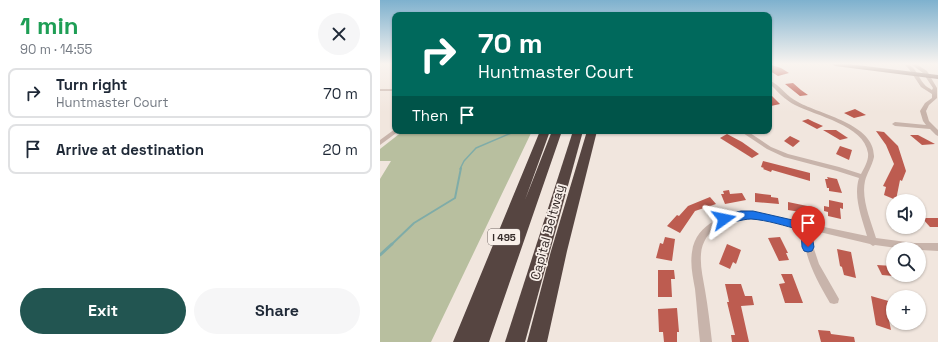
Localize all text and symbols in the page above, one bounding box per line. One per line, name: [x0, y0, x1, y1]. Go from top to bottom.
text: 1 min: [20, 10, 79, 41]
button: close: [318, 13, 360, 55]
text: 70 m: [478, 25, 543, 61]
icon: right: [412, 28, 464, 80]
text: 90 m · 14:55: [20, 41, 92, 58]
text: Huntmaster Court: [478, 60, 634, 83]
text: Turn right: [56, 75, 127, 94]
icon: right: [22, 82, 44, 104]
text: 70 m: [323, 84, 358, 103]
text: Huntmaster Court: [56, 94, 168, 111]
icon: arrive: [456, 104, 478, 126]
text: Then: [412, 106, 448, 125]
icon: arrive: [22, 138, 44, 160]
text: Arrive at destination: [56, 140, 204, 159]
text: 20 m: [323, 140, 358, 159]
street label: Capital Beltway: [527, 182, 568, 282]
map controls: [886, 194, 926, 330]
button: sound: [886, 194, 926, 234]
position arrow: [703, 198, 745, 240]
pin: [791, 206, 825, 247]
icon: arrive: [797, 212, 819, 234]
road number: I 495: [488, 229, 520, 245]
button: search: [886, 242, 926, 282]
button: Exit: [20, 288, 186, 334]
button: Share: [194, 288, 360, 334]
button: +: [886, 290, 926, 330]

